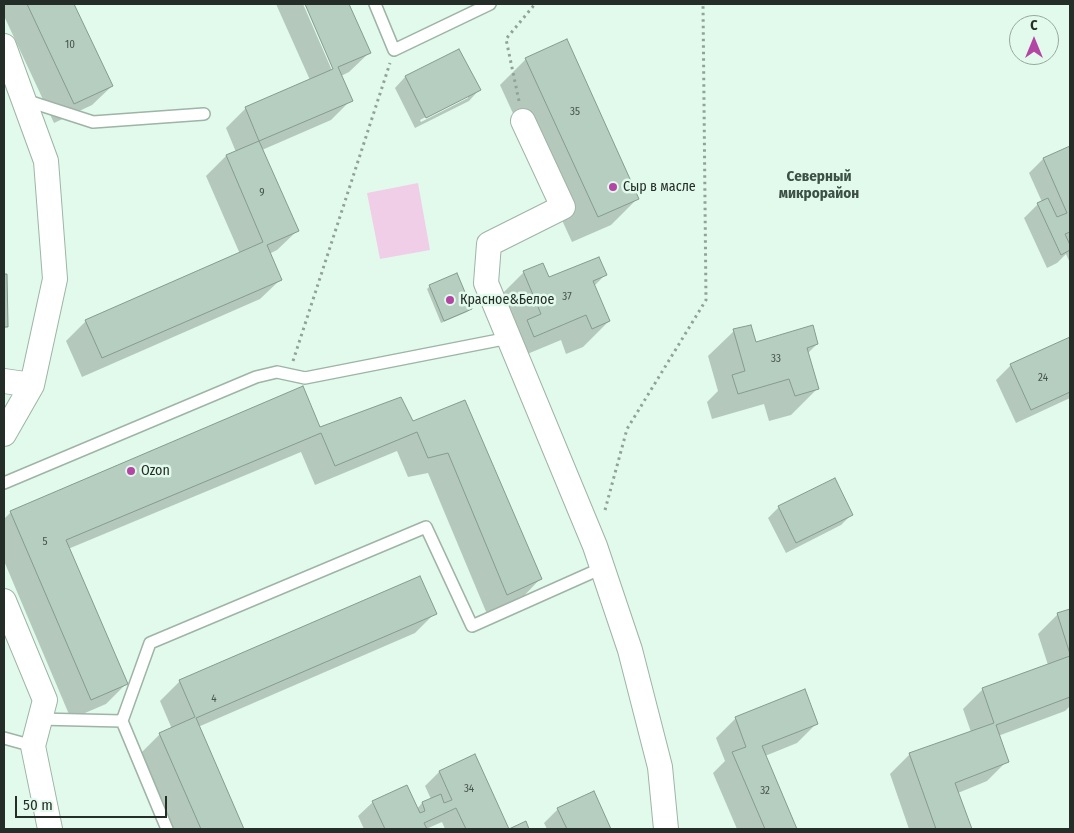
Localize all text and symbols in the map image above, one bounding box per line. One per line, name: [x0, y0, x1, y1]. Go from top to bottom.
north arrow: [1009, 15, 1059, 65]
text: С: [1030, 17, 1038, 34]
house number: 10: [65, 38, 75, 52]
house number: 35: [570, 105, 580, 119]
district label: Северный микрорайон: [779, 168, 859, 203]
place label: Сыр в масле: [623, 179, 696, 195]
marker: Сыр в масле: [607, 181, 619, 193]
house number: 9: [259, 186, 265, 200]
house number: 37: [562, 290, 572, 304]
place label: Красное&Белое: [460, 292, 554, 308]
marker: Красное&Белое: [444, 294, 456, 306]
house number: 33: [771, 352, 781, 366]
house number: 24: [1038, 371, 1048, 385]
place label: Ozon: [141, 463, 170, 479]
marker: Ozon: [125, 465, 137, 477]
house number: 5: [42, 535, 48, 549]
house number: 4: [211, 692, 217, 706]
house number: 34: [464, 782, 474, 796]
house number: 32: [760, 784, 770, 798]
scale bar: [18, 786, 170, 818]
text: 50 m: [23, 796, 53, 814]

